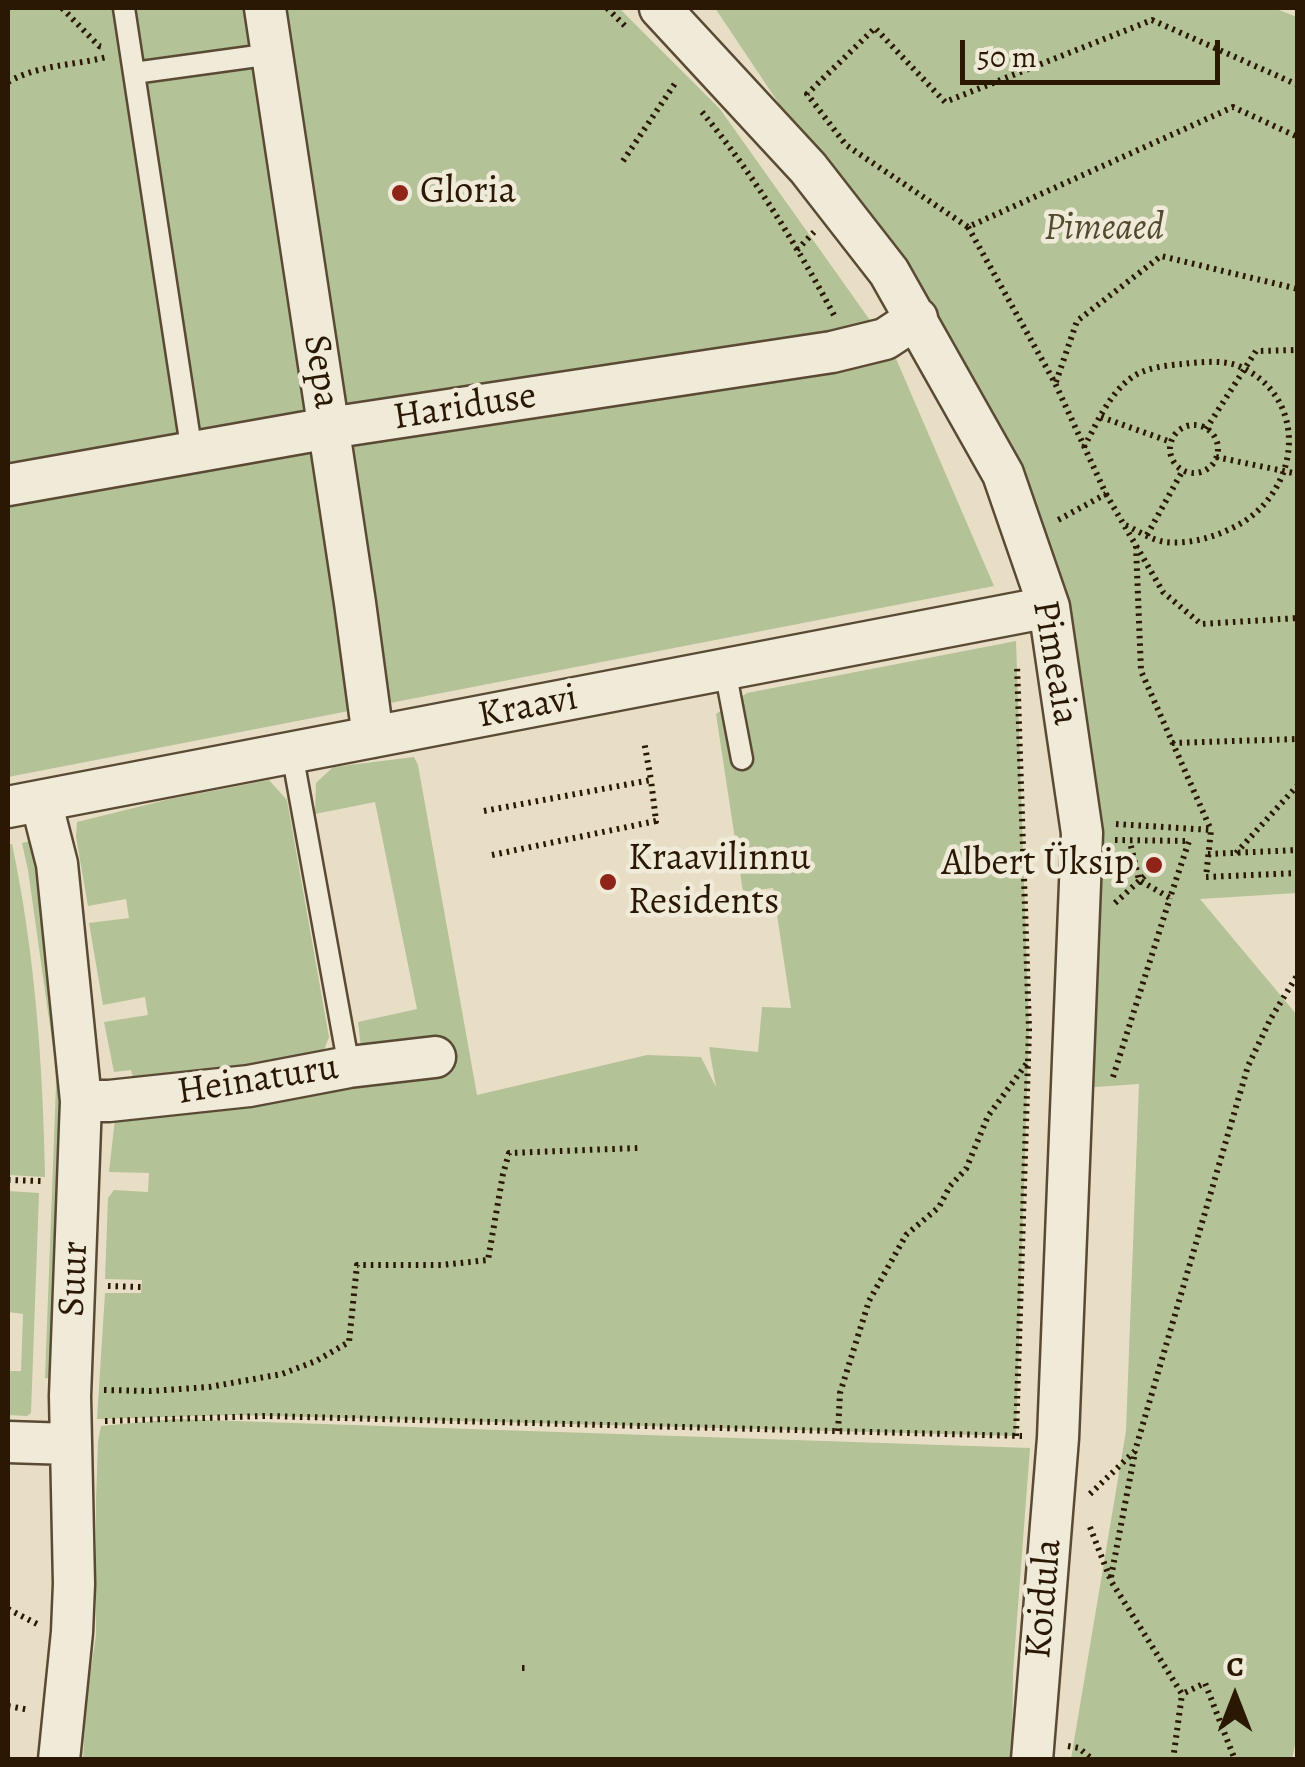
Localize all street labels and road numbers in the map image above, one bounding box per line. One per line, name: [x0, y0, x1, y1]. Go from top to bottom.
street label: Sepa: [292, 332, 348, 412]
street label: Hariduse: [390, 374, 540, 442]
street label: Pimeaia: [1021, 597, 1087, 729]
street label: Kraavi: [474, 676, 582, 740]
street label: Heinaturu: [174, 1046, 342, 1116]
street label: Suur: [50, 1240, 100, 1318]
street label: Koidula: [1017, 1537, 1073, 1661]

